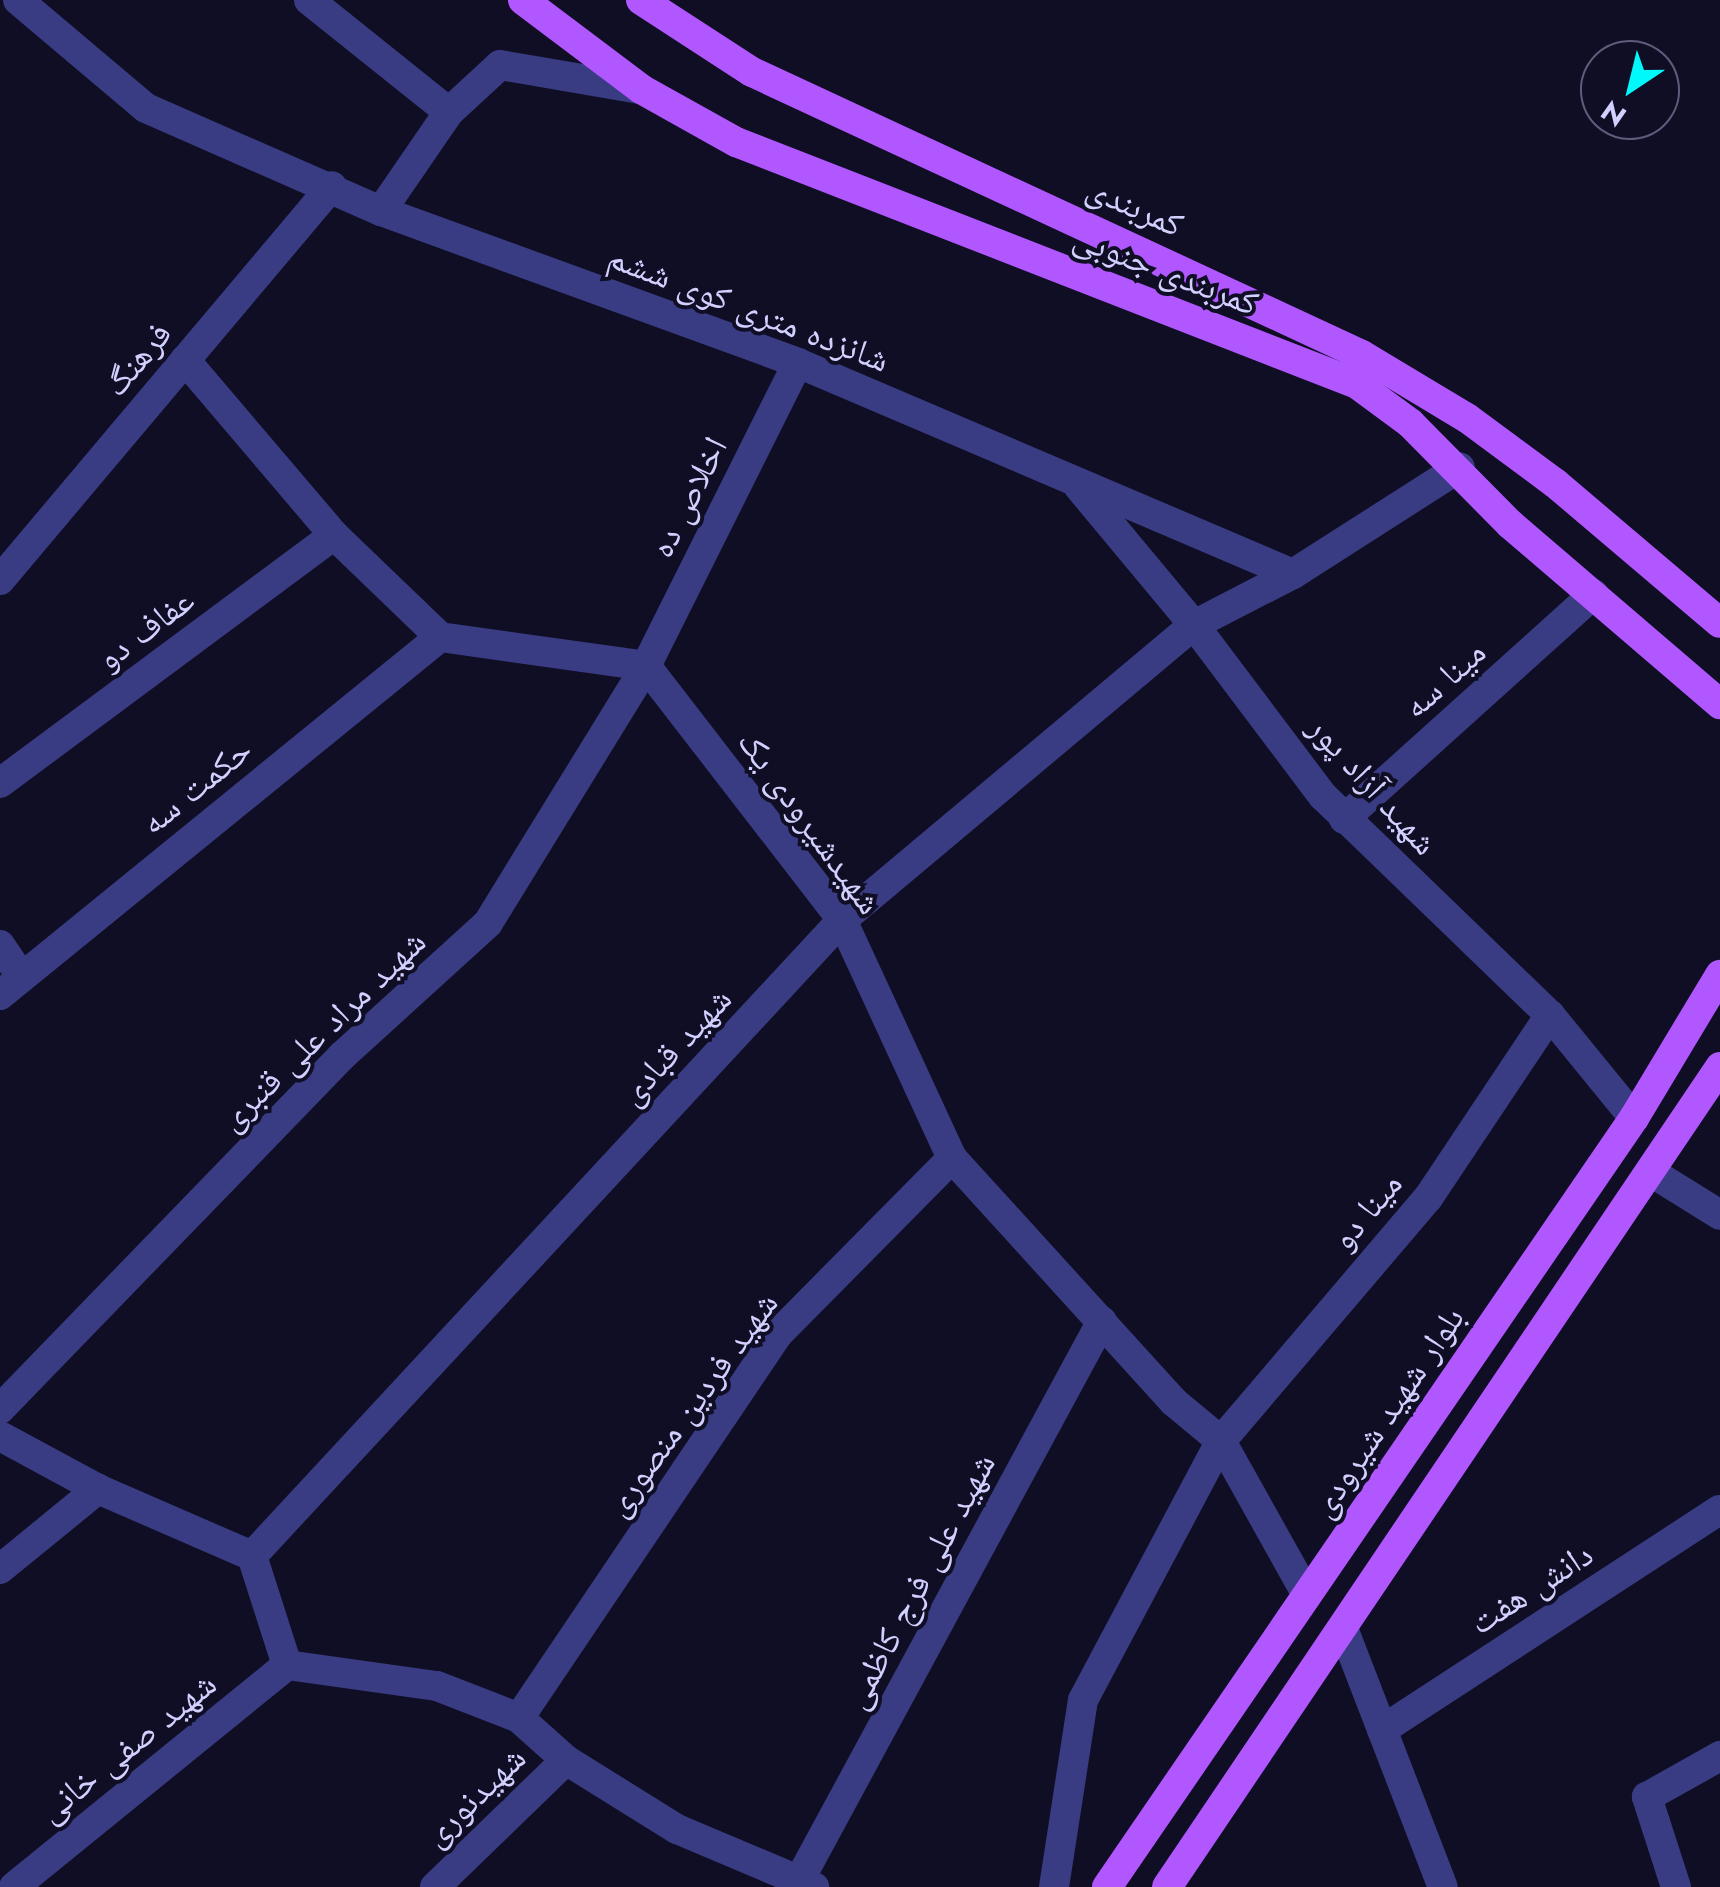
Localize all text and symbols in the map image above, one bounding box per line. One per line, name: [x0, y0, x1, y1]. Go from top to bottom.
north arrow: [1580, 40, 1680, 140]
text: N: [1593, 90, 1635, 137]
street label: کمربندی: [1080, 166, 1190, 246]
street label: کمربندی جنوبی: [1068, 216, 1264, 324]
street label: شانزده متری کوی ششم: [603, 235, 895, 381]
street label: فرهنگ: [94, 313, 180, 405]
street label: اخلاص ده: [640, 430, 736, 564]
street label: عفاف دو: [88, 579, 202, 679]
street label: مینا سه: [1394, 631, 1494, 727]
street label: شهید آزاد پور: [1299, 707, 1447, 863]
street label: شهیدشیرودی یک: [729, 722, 891, 922]
street label: حکمت سه: [132, 729, 260, 843]
street label: شهید مراد علی قنبری: [210, 921, 434, 1139]
street label: شهید قبادی: [610, 978, 740, 1114]
street label: مینا دو: [1321, 1163, 1411, 1259]
street label: شهید فردین منصوری: [595, 1284, 787, 1524]
street label: بلوار شهید شیرودی: [1301, 1299, 1473, 1525]
street label: شهید علی فرج کاظمی: [834, 1446, 1004, 1716]
street label: دانش هفت: [1462, 1533, 1600, 1643]
street label: شهید صفی خانی: [30, 1663, 224, 1831]
street label: شهیدنوری: [414, 1737, 534, 1855]

